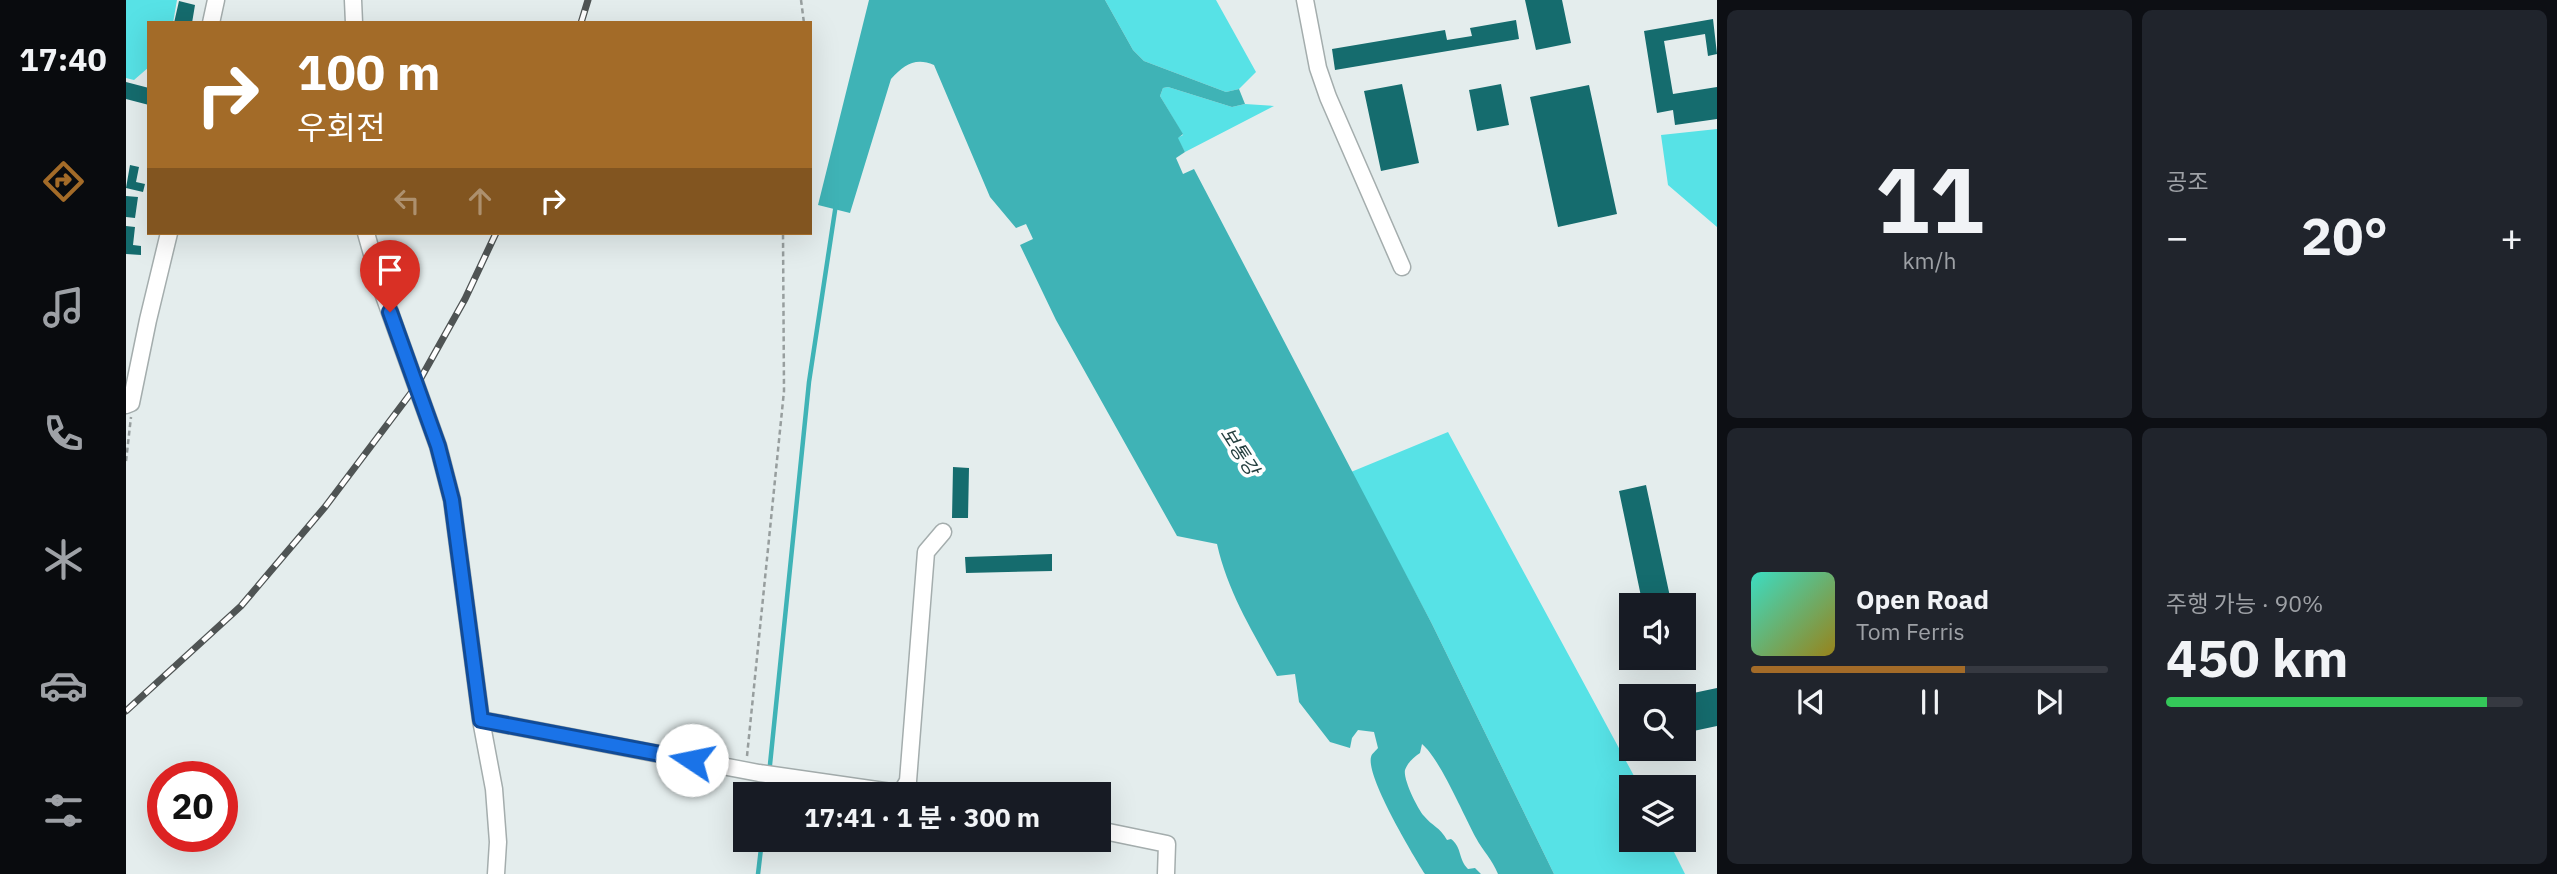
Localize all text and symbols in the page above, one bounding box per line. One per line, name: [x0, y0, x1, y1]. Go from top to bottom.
text: 17:40: [19, 38, 107, 80]
text: 100 m: [297, 40, 441, 103]
icon: right: [182, 49, 273, 140]
text: 우회전: [297, 106, 385, 148]
text: 11: [1875, 140, 1984, 258]
icon: directions: [39, 157, 88, 206]
text: 공조: [2166, 166, 2208, 196]
icon: left: [388, 182, 426, 220]
icon: ahead: [461, 182, 499, 220]
icon: right: [534, 182, 572, 220]
text: 20°: [2301, 202, 2388, 269]
text: −: [2166, 212, 2189, 261]
text: +: [2500, 212, 2523, 261]
pin: [360, 240, 420, 312]
text: km/h: [1902, 245, 1957, 275]
icon: arrive: [371, 251, 409, 289]
icon: music: [39, 283, 88, 332]
icon: phone: [39, 409, 88, 458]
water label: 보통강: [1216, 422, 1266, 482]
icon: climate: [39, 535, 88, 584]
text: Open Road: [1856, 582, 1989, 616]
text: 주행 가능 · 90%: [2166, 588, 2323, 618]
map controls: [1619, 593, 1696, 852]
button: sound: [1619, 593, 1696, 670]
text: Tom Ferris: [1856, 616, 1965, 646]
text: 450 km: [2166, 624, 2348, 691]
icon: car: [39, 661, 88, 710]
icon: previous: [1792, 683, 1830, 721]
icon: pause: [1911, 683, 1949, 721]
icon: next: [2030, 683, 2068, 721]
button: search: [1619, 684, 1696, 761]
position arrow: [655, 723, 729, 797]
speed limit sign: 20: [147, 761, 238, 852]
button: layers: [1619, 775, 1696, 852]
icon: filters: [39, 786, 88, 835]
text: 17:41 · 1 분 · 300 m: [804, 800, 1040, 834]

